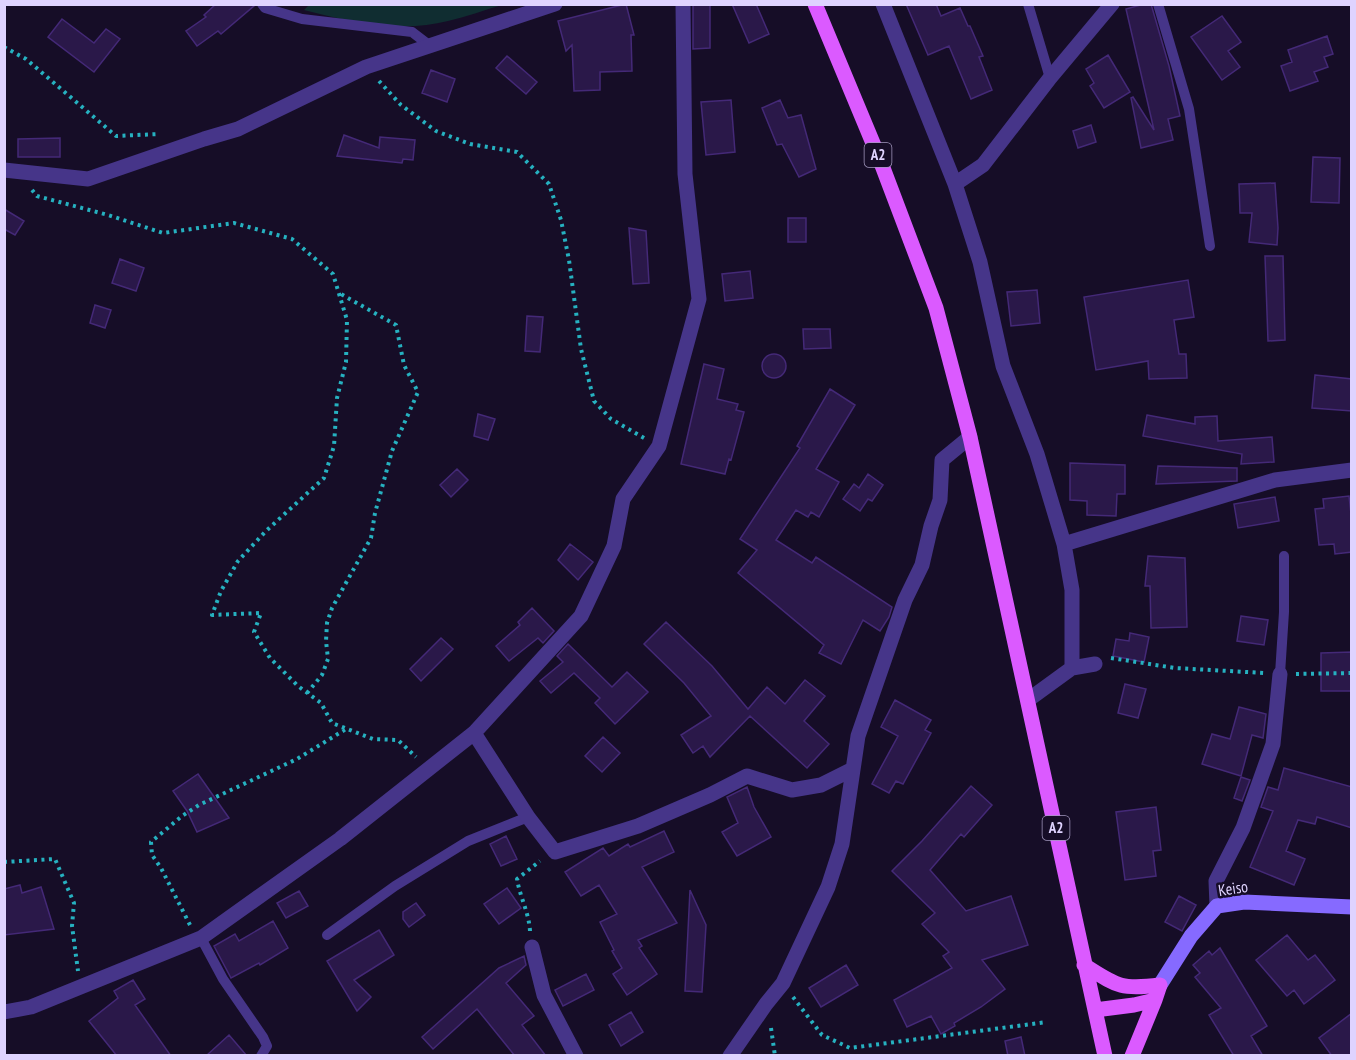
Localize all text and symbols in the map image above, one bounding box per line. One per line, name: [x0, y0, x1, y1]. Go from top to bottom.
road number: A2: [864, 143, 892, 167]
road number: A2: [1042, 816, 1070, 840]
street label: Keiso: [1217, 876, 1249, 900]

